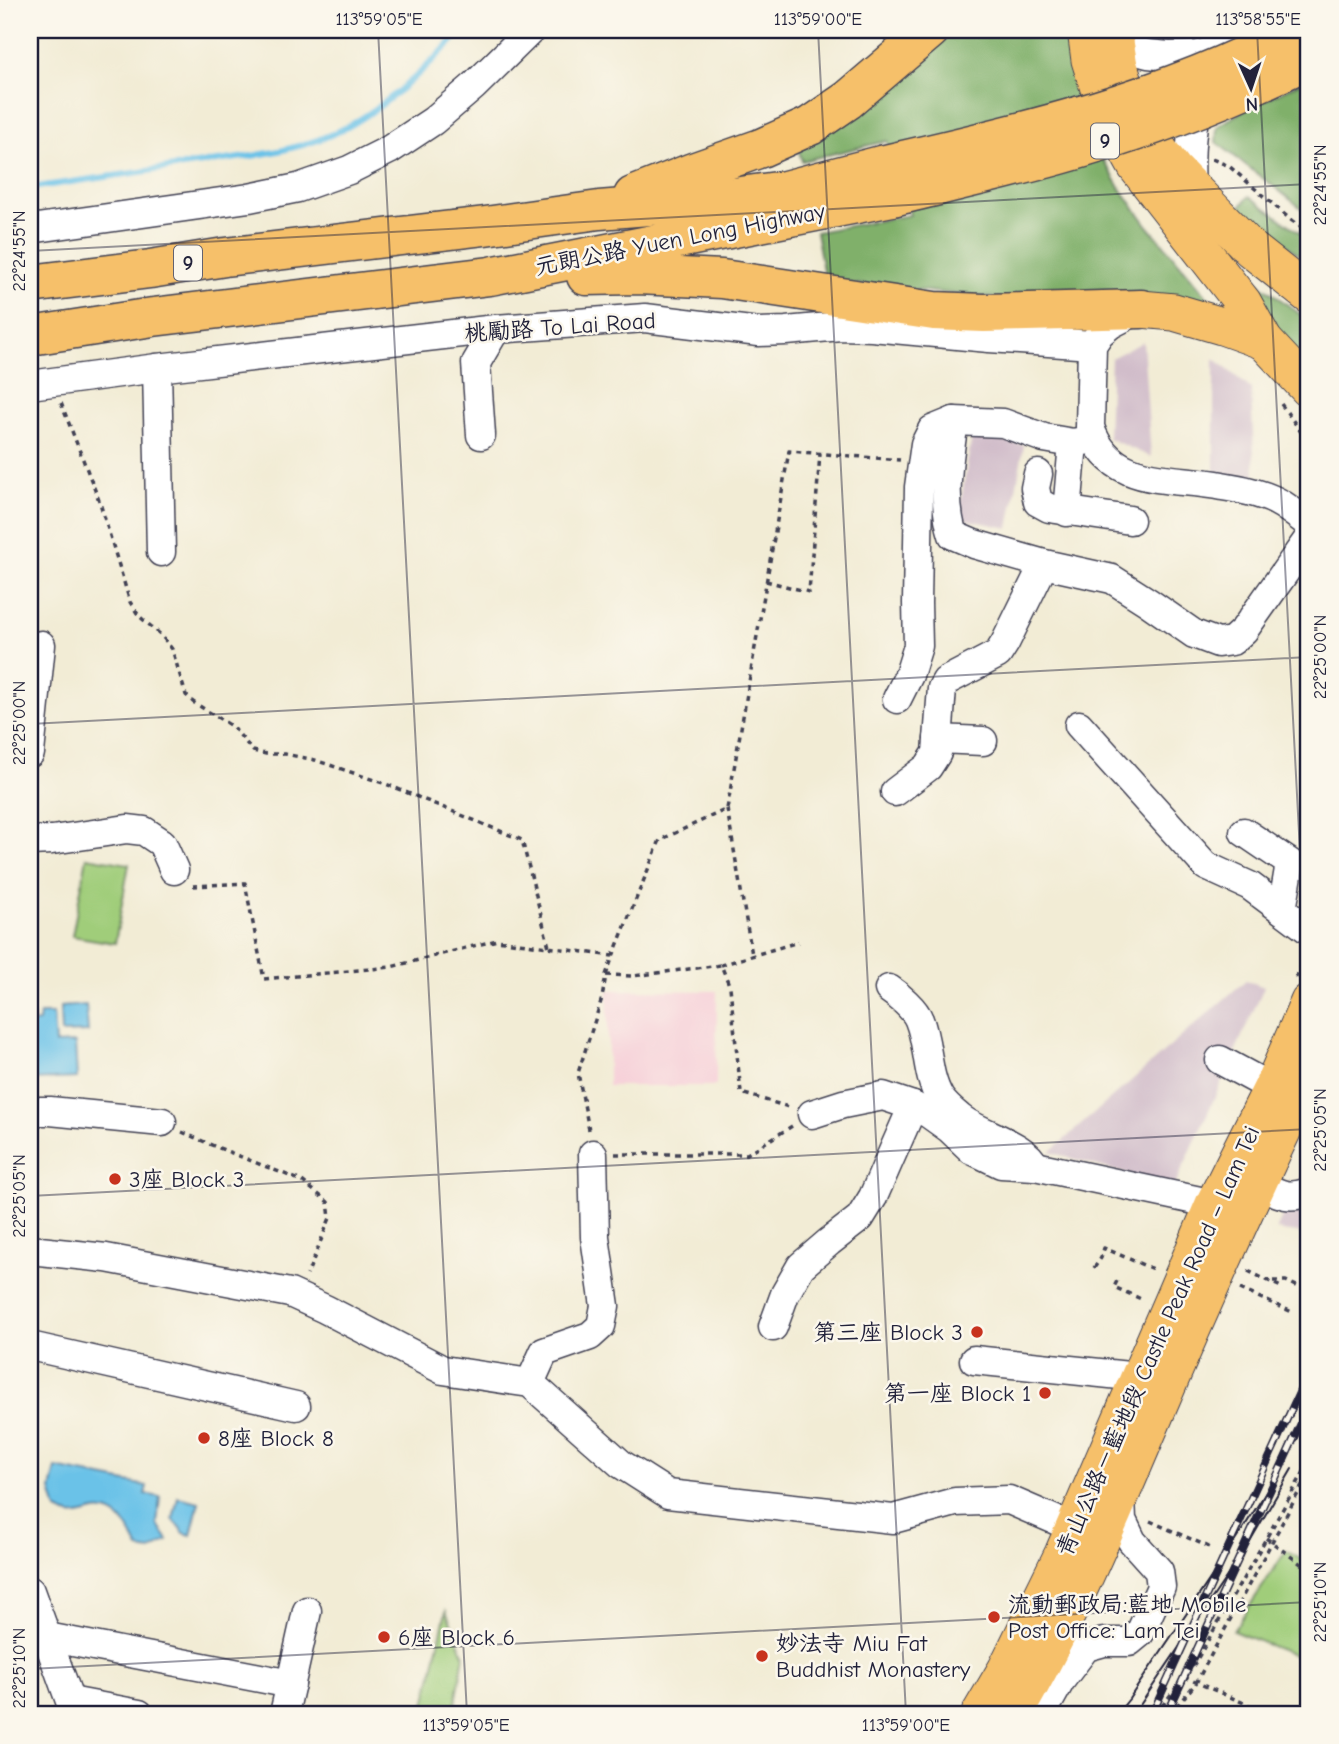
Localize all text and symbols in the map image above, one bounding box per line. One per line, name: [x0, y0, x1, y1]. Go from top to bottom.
text: 113°59'05"E: [335, 9, 423, 30]
text: 113°59'00"E: [774, 9, 862, 30]
text: 113°58'55"E: [1215, 9, 1301, 30]
north arrow: [1216, 52, 1286, 122]
text: N: [1245, 93, 1259, 115]
road number: 9: [1091, 124, 1119, 158]
text: 22°24'55"N: [1310, 144, 1331, 226]
street label: 元朗公路 Yuen Long Highway: [533, 197, 828, 280]
text: 22°24'55"N: [9, 210, 30, 292]
road number: 9: [174, 246, 202, 280]
street label: 桃勵路 To Lai Road: [463, 307, 657, 347]
text: 22°25'00"N: [1310, 615, 1331, 699]
text: 22°25'00"N: [9, 681, 30, 765]
text: 22°25'05"N: [1310, 1088, 1331, 1172]
street label: 青山公路－藍地段 Castle Peak Road – Lam Tei: [1051, 1122, 1265, 1560]
text: 22°25'05"N: [9, 1154, 30, 1238]
place label: 3座 Block 3: [129, 1166, 244, 1193]
marker: 3座 Block 3: [107, 1171, 123, 1187]
place label: 第三座 Block 3: [813, 1319, 963, 1346]
marker: 第三座 Block 3: [969, 1324, 985, 1340]
place label: 第一座 Block 1: [884, 1380, 1031, 1407]
marker: 第一座 Block 1: [1037, 1385, 1053, 1401]
place label: 8座 Block 8: [218, 1425, 334, 1452]
marker: 8座 Block 8: [196, 1430, 212, 1446]
text: 22°25'10"N: [1310, 1562, 1331, 1642]
place label: 流動郵政局:藍地 Mobile Post Office: Lam Tei: [1008, 1591, 1246, 1644]
marker: 流動郵政局:藍地 Mobile Post Office: Lam Tei: [986, 1609, 1002, 1625]
place label: 6座 Block 6: [398, 1624, 515, 1651]
text: 22°25'10"N: [9, 1628, 30, 1708]
marker: 6座 Block 6: [376, 1629, 392, 1645]
place label: 妙法寺 Miu Fat Buddhist Monastery: [776, 1630, 971, 1683]
marker: 妙法寺 Miu Fat Buddhist Monastery: [754, 1648, 770, 1664]
text: 113°59'05"E: [422, 1715, 510, 1736]
text: 113°59'00"E: [862, 1715, 950, 1736]

